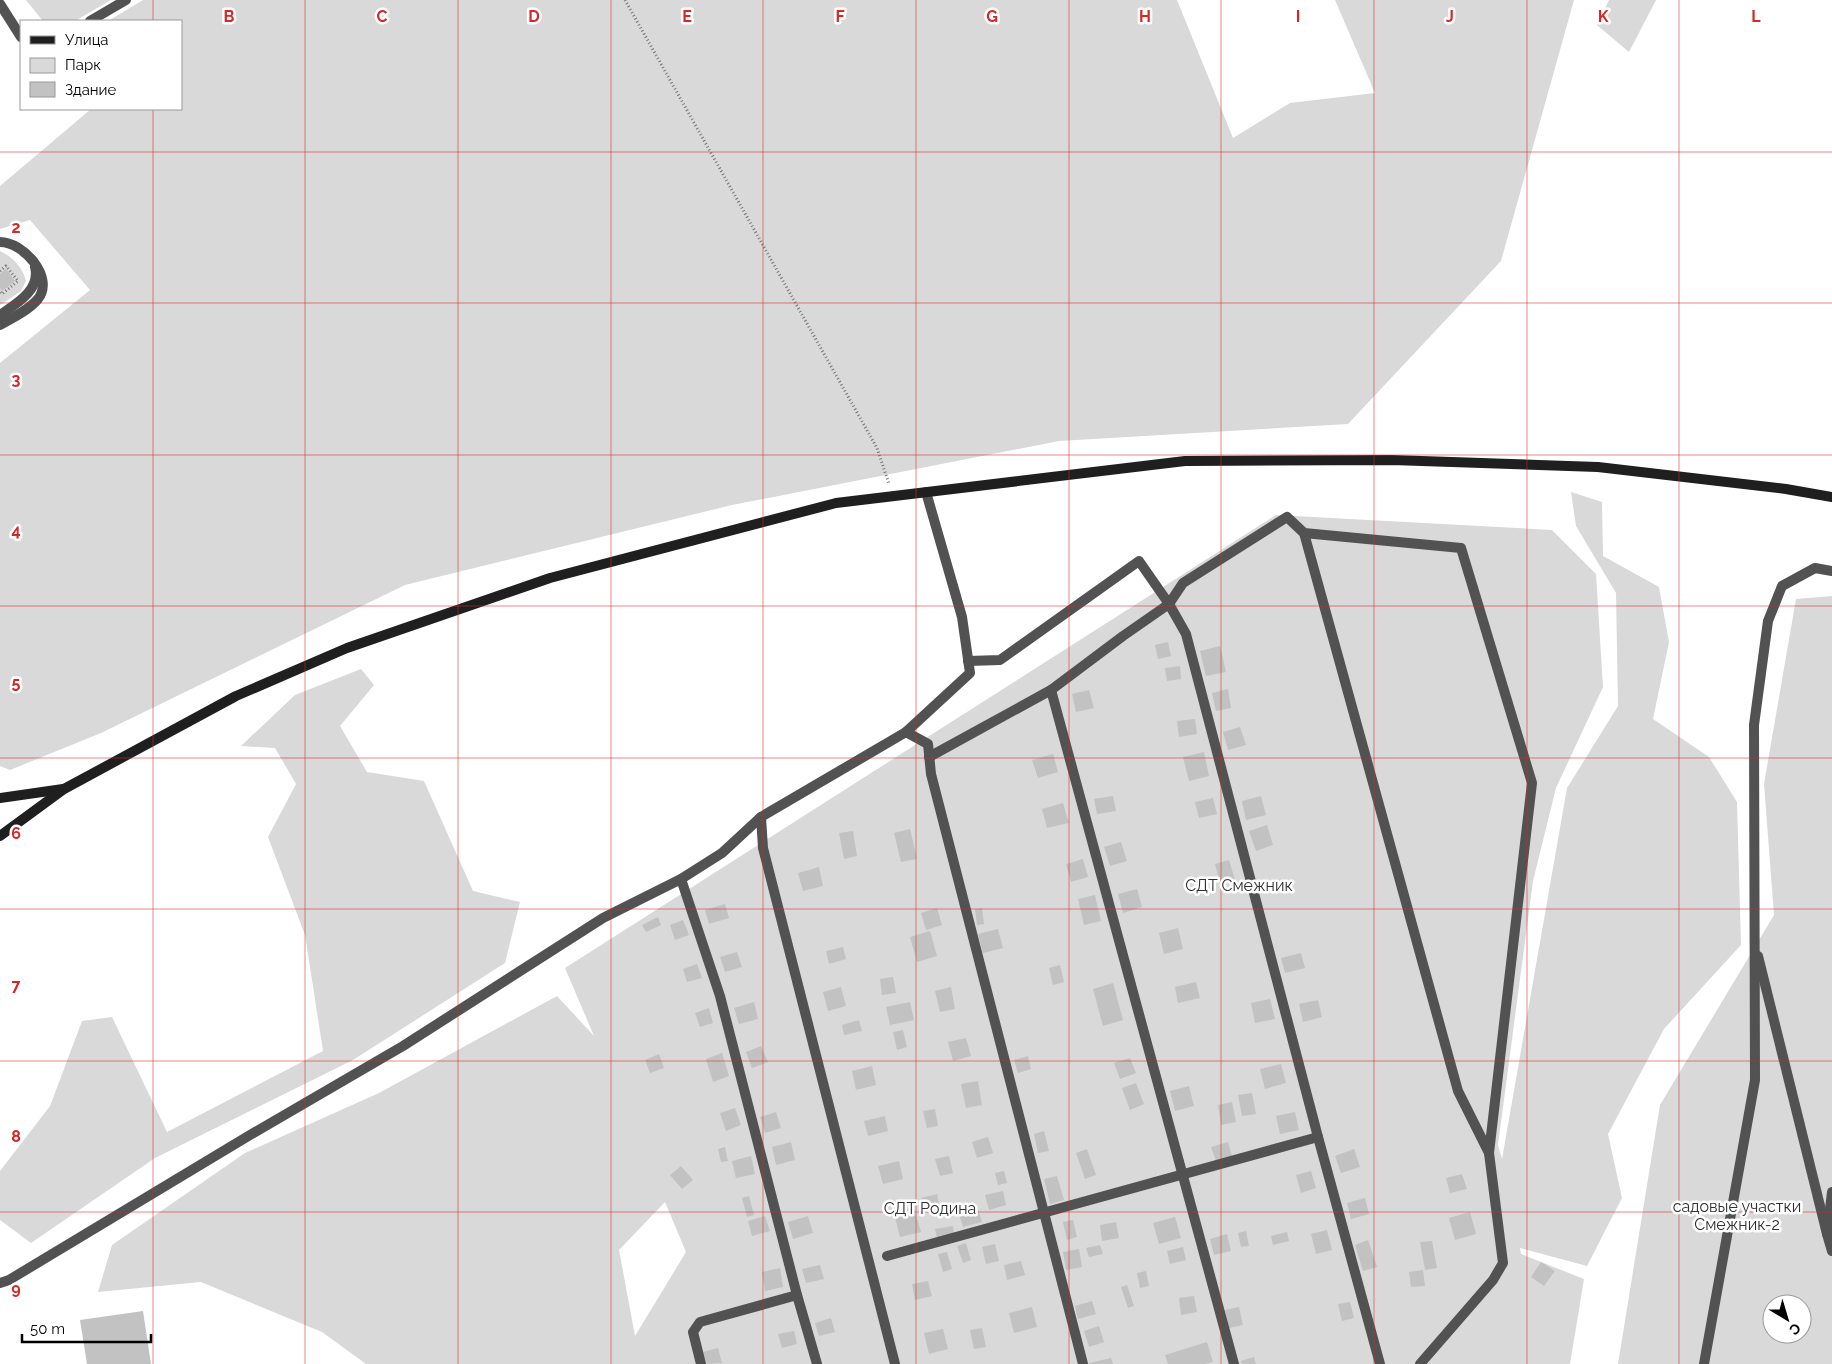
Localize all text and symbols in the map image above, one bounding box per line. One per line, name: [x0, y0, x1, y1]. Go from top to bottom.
text: B: [224, 7, 235, 26]
text: C: [377, 7, 388, 26]
text: D: [528, 7, 540, 26]
text: E: [682, 7, 692, 26]
text: F: [835, 7, 845, 26]
text: G: [986, 7, 998, 26]
text: H: [1139, 7, 1151, 26]
text: I: [1296, 7, 1300, 26]
text: J: [1446, 7, 1454, 26]
text: K: [1598, 7, 1609, 26]
text: L: [1751, 7, 1761, 26]
legend: [20, 20, 182, 110]
text: Улица: [65, 31, 109, 49]
text: Парк: [65, 56, 101, 74]
text: Здание: [65, 81, 117, 99]
text: 2: [11, 218, 21, 237]
text: 3: [12, 370, 21, 389]
text: 4: [11, 521, 21, 540]
text: 5: [12, 673, 21, 692]
text: 6: [11, 824, 21, 843]
park label: СДТ Смежник: [1185, 876, 1293, 895]
text: 7: [12, 976, 21, 995]
text: 8: [11, 1127, 21, 1146]
park label: садовые участки Смежник-2: [1673, 1197, 1801, 1234]
park label: СДТ Родина: [884, 1199, 976, 1218]
text: 9: [11, 1279, 21, 1298]
north arrow: [1762, 1294, 1812, 1344]
scale bar: [22, 1312, 151, 1344]
text: 50 m: [30, 1320, 65, 1338]
text: С: [1786, 1320, 1804, 1339]

